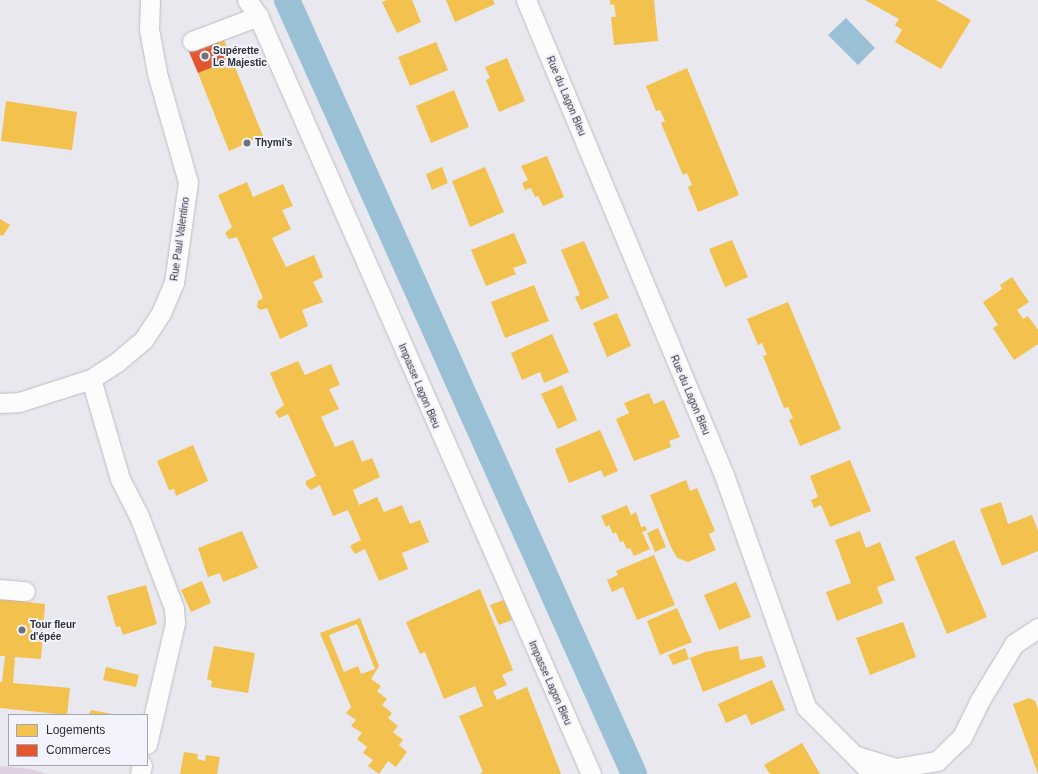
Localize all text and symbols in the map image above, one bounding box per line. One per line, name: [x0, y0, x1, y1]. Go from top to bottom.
place label: Supérette Le Majestic: [213, 44, 267, 68]
marker: Supérette Le Majestic: [200, 51, 210, 61]
street label: Rue du Lagon Bleu: [544, 54, 588, 138]
place label: Thymi's: [255, 137, 292, 149]
marker: Thymi's: [242, 138, 252, 148]
street label: Rue Paul Valentino: [168, 196, 192, 282]
street label: Impasse Lagon Bleu: [396, 342, 442, 430]
street label: Rue du Lagon Bleu: [668, 353, 712, 437]
place label: Tour fleur d'épée: [30, 618, 76, 642]
marker: Tour fleur d'épée: [17, 625, 27, 635]
street label: Impasse Lagon Bleu: [526, 639, 574, 727]
legend: [8, 714, 148, 766]
text: Logements: [46, 723, 105, 737]
text: Commerces: [46, 743, 111, 757]

